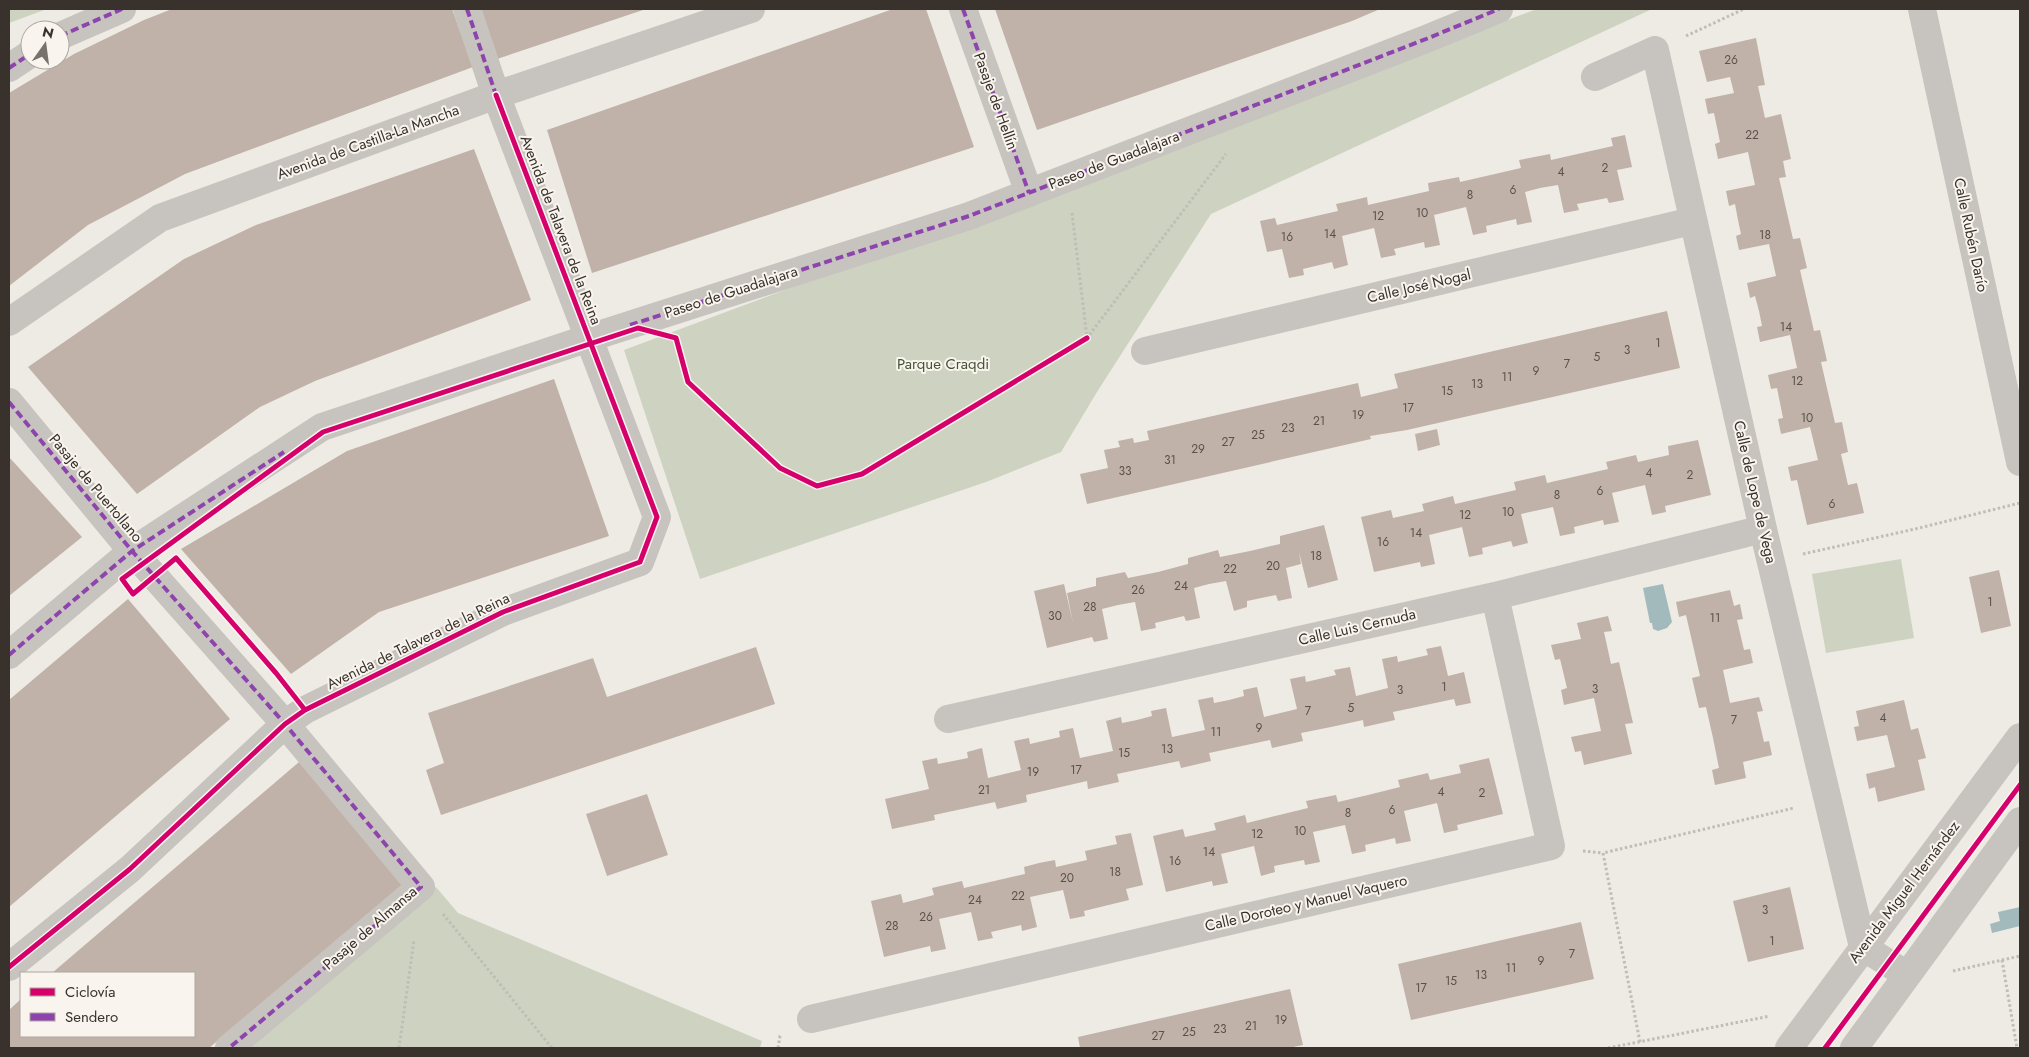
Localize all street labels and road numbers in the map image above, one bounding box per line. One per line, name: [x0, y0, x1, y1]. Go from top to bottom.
street label: Pasaje de Hellín: [968, 49, 1024, 153]
street label: Avenida de Castilla-La Mancha: [274, 99, 462, 185]
street label: Paseo de Guadalajara: [1045, 125, 1183, 195]
street label: Avenida de Talavera de la Reina: [515, 132, 607, 328]
street label: Calle Rubén Darío: [1948, 176, 1994, 294]
street label: Paseo de Guadalajara: [662, 260, 800, 324]
street label: Calle José Nogal: [1365, 263, 1473, 309]
street label: Calle de Lope de Vega: [1728, 418, 1782, 566]
street label: Pasaje de Puertollano: [44, 429, 148, 547]
street label: Avenida de Talavera de la Reina: [323, 587, 513, 695]
street label: Calle Luis Cernuda: [1296, 603, 1418, 651]
street label: Avenida Miguel Hernández: [1843, 816, 1965, 968]
street label: Calle Doroteo y Manuel Vaquero: [1203, 869, 1409, 937]
street label: Pasaje de Almansa: [318, 881, 422, 975]

